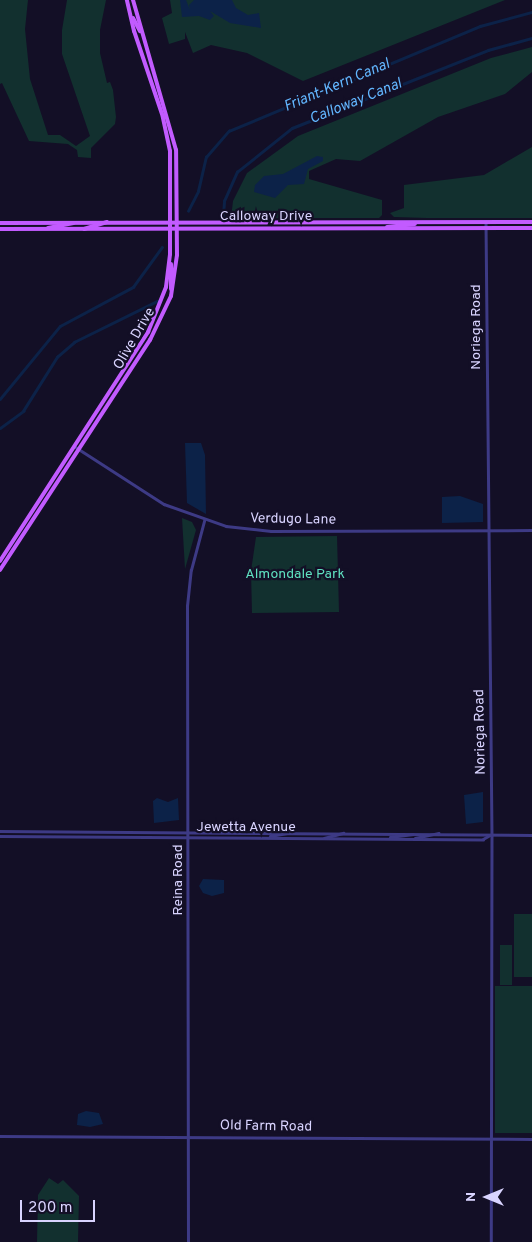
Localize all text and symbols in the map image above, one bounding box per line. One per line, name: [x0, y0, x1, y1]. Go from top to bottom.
water label: Friant-Kern Canal: [281, 56, 393, 116]
water label: Calloway Canal: [307, 75, 405, 129]
street label: Calloway Drive: [220, 209, 312, 225]
street label: Noriega Road: [469, 284, 485, 370]
street label: Olive Drive: [111, 305, 159, 373]
street label: Verdugo Lane: [250, 511, 336, 529]
park label: Almondale Park: [245, 567, 345, 583]
street label: Noriega Road: [472, 689, 490, 775]
street label: Jewetta Avenue: [196, 820, 296, 836]
street label: Reina Road: [171, 844, 187, 916]
street label: Old Farm Road: [220, 1118, 312, 1136]
north arrow: [462, 1172, 512, 1222]
scale bar: [22, 1190, 98, 1222]
text: N: [463, 1192, 480, 1202]
text: 200 m: [28, 1199, 73, 1218]

